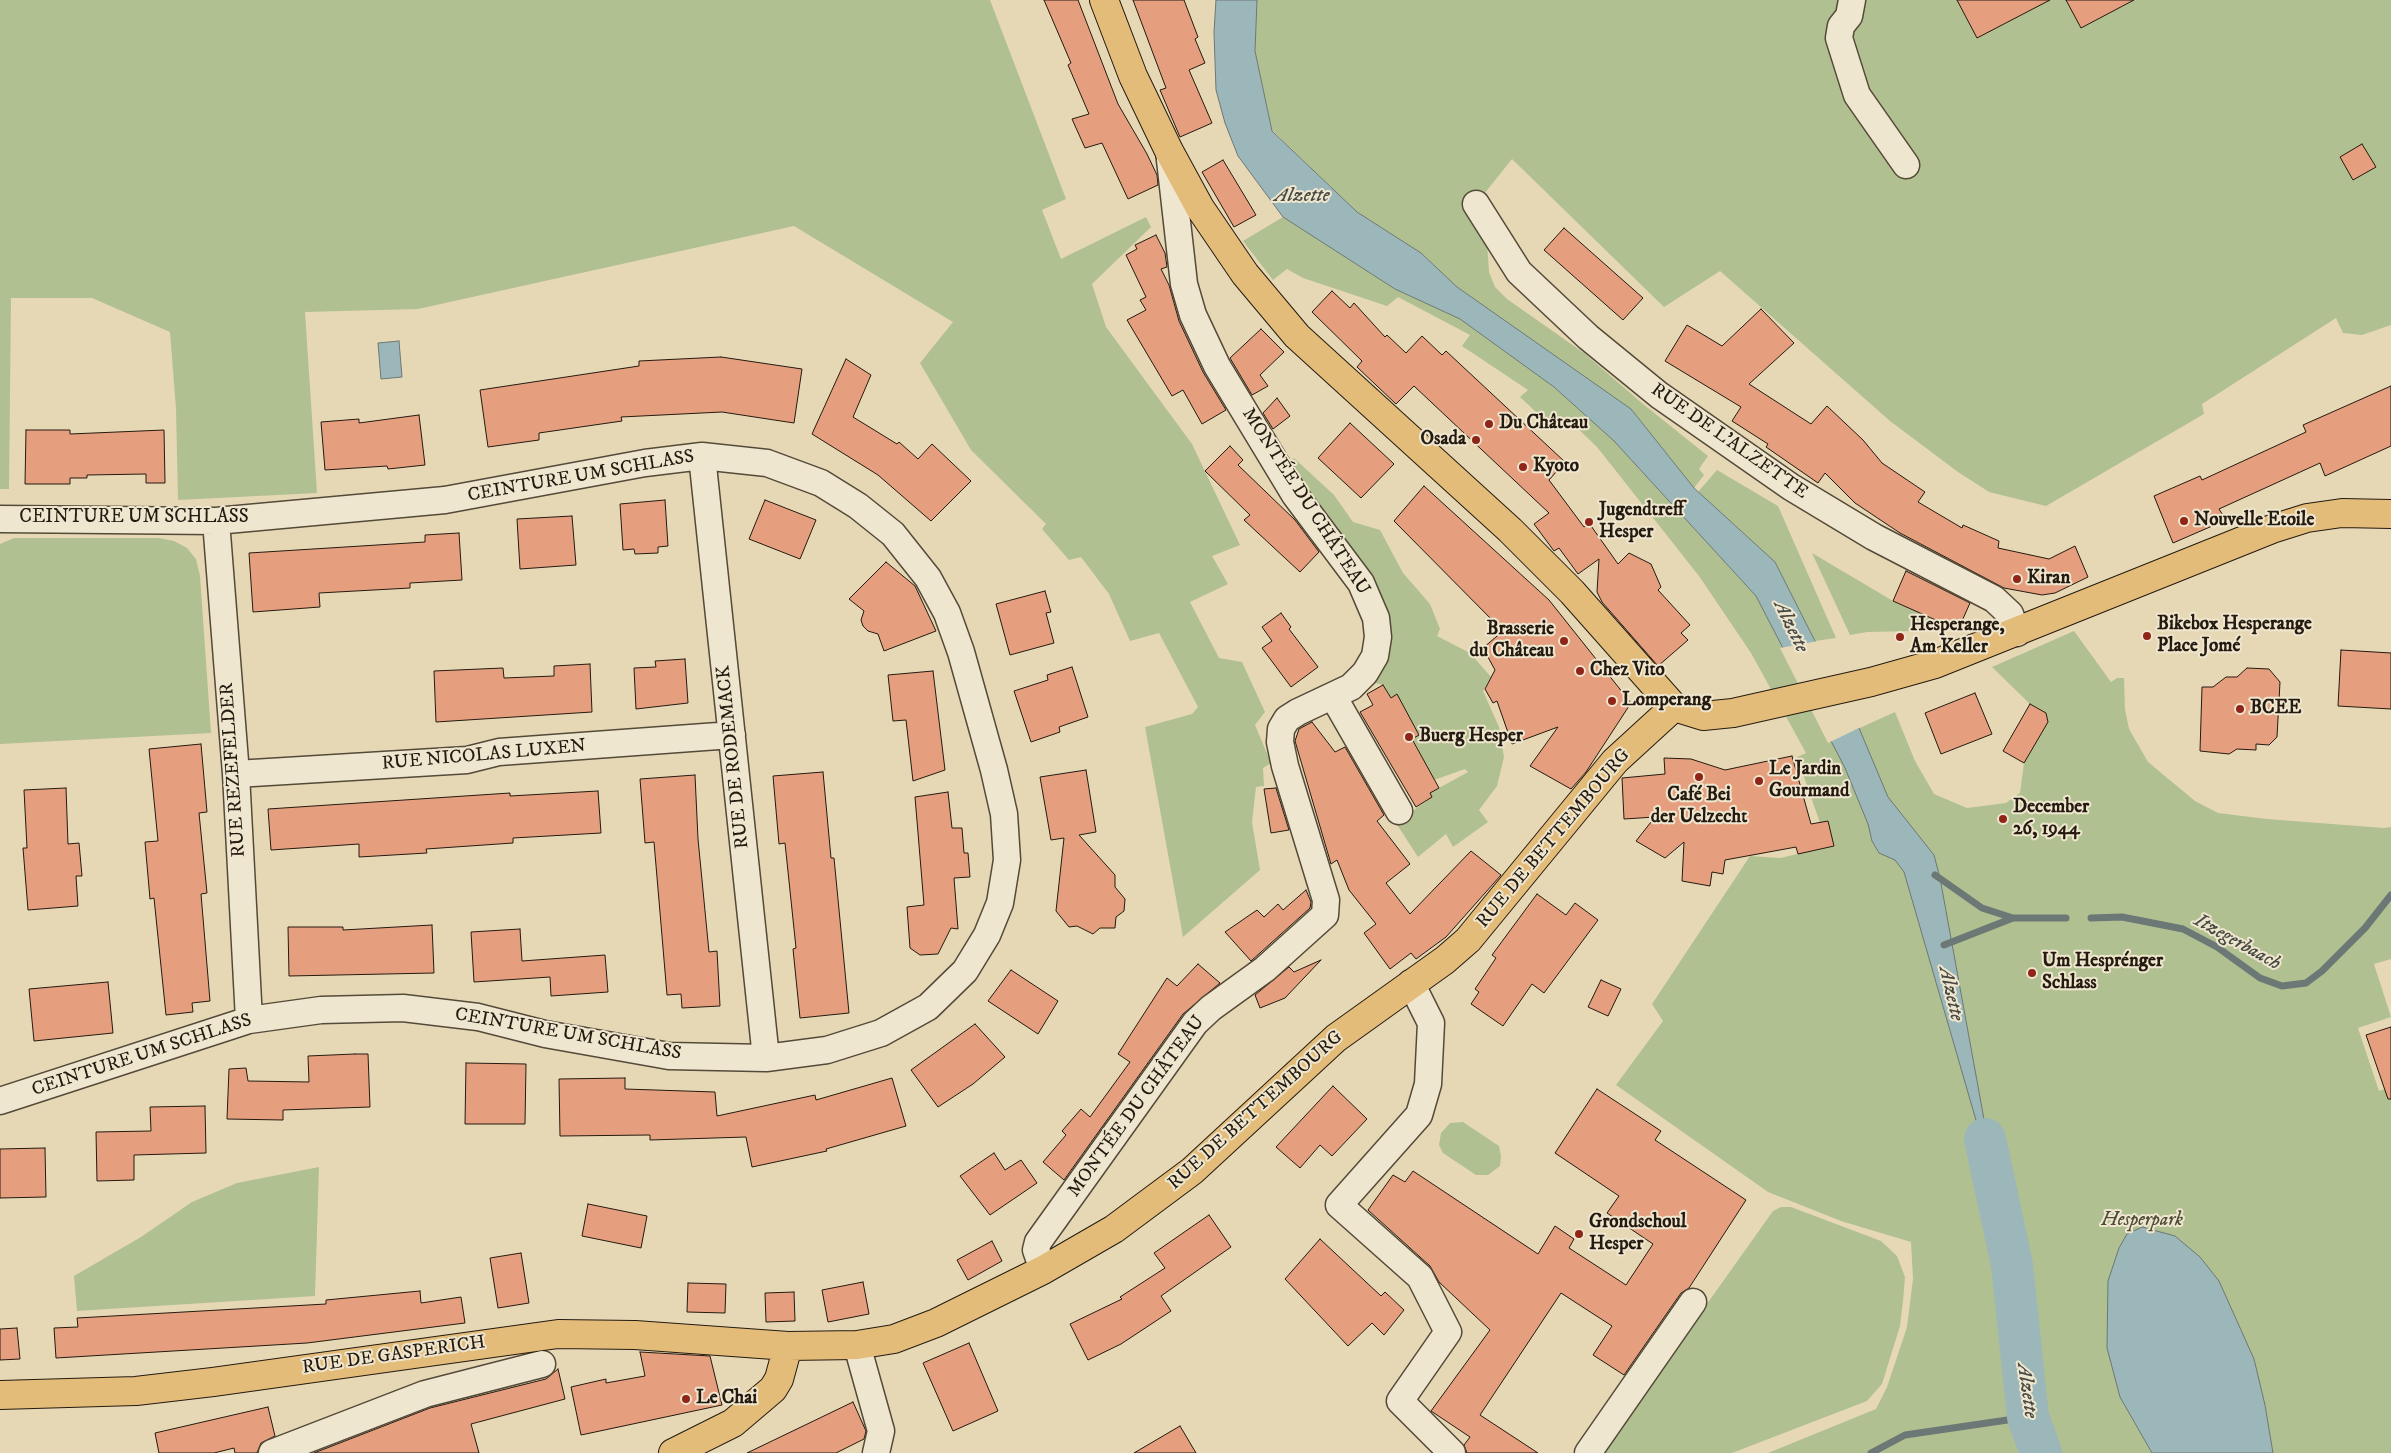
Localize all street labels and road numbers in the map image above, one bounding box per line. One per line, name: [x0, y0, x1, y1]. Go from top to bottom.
street label: RUE DE L'ALZETTE: [1646, 379, 1812, 505]
street label: MONTÉE DU CHÂTEAU: [1236, 404, 1374, 600]
street label: CEINTURE UM SCHLASS: [466, 446, 696, 508]
street label: CEINTURE UM SCHLASS: [19, 507, 249, 529]
street label: RUE DE RODEMACK: [713, 664, 755, 850]
street label: RUE REZEFELDER: [217, 682, 251, 858]
street label: RUE NICOLAS LUXEN: [381, 736, 587, 776]
street label: RUE DE BETTEMBOURG: [1472, 745, 1636, 933]
street label: CEINTURE UM SCHLASS: [453, 1004, 683, 1066]
street label: CEINTURE UM SCHLASS: [29, 1010, 255, 1102]
street label: MONTÉE DU CHÂTEAU: [1064, 1012, 1210, 1202]
street label: RUE DE BETTEMBOURG: [1164, 1026, 1348, 1196]
street label: RUE DE GASPERICH: [301, 1332, 487, 1380]

